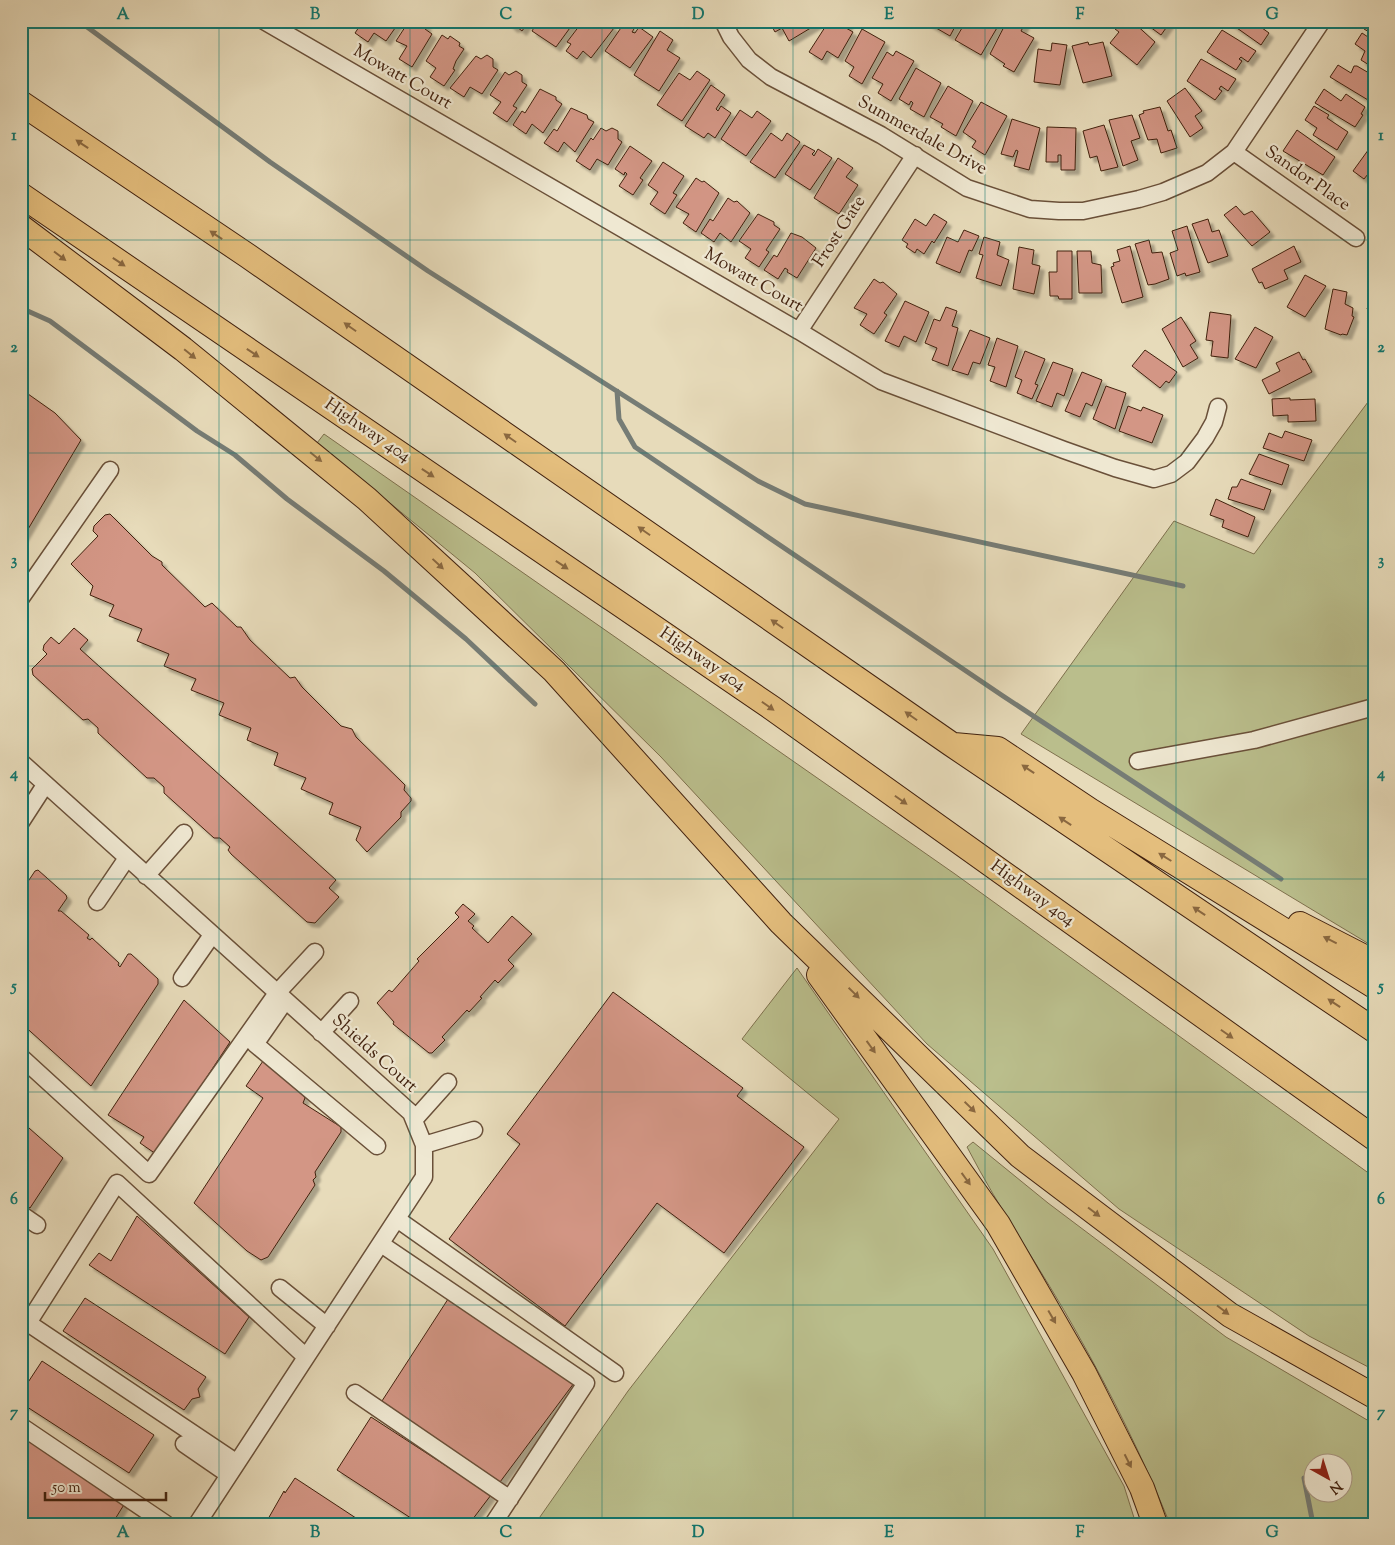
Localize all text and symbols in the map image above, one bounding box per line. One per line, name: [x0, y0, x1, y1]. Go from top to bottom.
text: A: [117, 4, 130, 27]
text: B: [310, 4, 320, 27]
text: C: [500, 4, 513, 27]
text: D: [692, 4, 705, 27]
text: E: [884, 4, 894, 27]
text: F: [1076, 4, 1085, 27]
text: G: [1265, 4, 1279, 27]
street label: Mowatt Court: [348, 39, 456, 117]
street label: Summerdale Drive: [852, 90, 992, 182]
text: 1: [11, 125, 17, 148]
text: 1: [1378, 125, 1384, 148]
one-way arrow: [75, 139, 88, 148]
street label: Sandor Place: [1259, 140, 1355, 218]
street label: Frost Gate: [807, 191, 873, 273]
one-way arrow: [209, 230, 223, 240]
street label: Mowatt Court: [699, 242, 807, 320]
one-way arrow: [53, 251, 66, 262]
one-way arrow: [113, 257, 126, 267]
one-way arrow: [343, 322, 357, 332]
text: 2: [10, 337, 18, 360]
text: 2: [1377, 337, 1385, 360]
one-way arrow: [247, 348, 260, 358]
one-way arrow: [183, 349, 196, 360]
street label: Highway 404: [319, 392, 415, 470]
one-way arrow: [503, 433, 517, 443]
one-way arrow: [309, 452, 322, 463]
one-way arrow: [421, 468, 435, 478]
one-way arrow: [637, 526, 650, 536]
text: 3: [11, 550, 18, 573]
text: 3: [1378, 550, 1385, 573]
one-way arrow: [431, 558, 443, 570]
one-way arrow: [555, 560, 569, 570]
one-way arrow: [770, 619, 784, 629]
street label: Highway 404: [654, 621, 750, 699]
one-way arrow: [761, 701, 775, 711]
one-way arrow: [904, 711, 917, 721]
text: 4: [9, 763, 18, 786]
text: 4: [1376, 763, 1385, 786]
one-way arrow: [1022, 764, 1035, 774]
one-way arrow: [894, 795, 908, 805]
one-way arrow: [1058, 816, 1071, 825]
one-way arrow: [1159, 852, 1172, 862]
street label: Highway 404: [984, 854, 1080, 934]
one-way arrow: [1193, 906, 1206, 916]
one-way arrow: [1323, 936, 1338, 944]
text: 5: [9, 976, 17, 999]
text: 5: [1376, 976, 1384, 999]
one-way arrow: [847, 987, 859, 999]
one-way arrow: [1327, 998, 1340, 1008]
street label: Shields Court: [325, 1008, 423, 1100]
one-way arrow: [1220, 1029, 1234, 1039]
one-way arrow: [866, 1041, 876, 1054]
one-way arrow: [963, 1101, 975, 1113]
one-way arrow: [961, 1172, 971, 1186]
text: 6: [10, 1189, 18, 1212]
text: 6: [1377, 1189, 1385, 1212]
one-way arrow: [1087, 1207, 1101, 1217]
one-way arrow: [1216, 1305, 1230, 1315]
one-way arrow: [1047, 1311, 1056, 1324]
text: 7: [10, 1402, 19, 1425]
text: 7: [1377, 1402, 1386, 1425]
north arrow: [1302, 1452, 1352, 1502]
one-way arrow: [1124, 1453, 1132, 1468]
scale bar: [45, 1470, 166, 1502]
text: N: [1324, 1475, 1346, 1498]
text: 50 m: [51, 1478, 81, 1499]
text: A: [117, 1522, 130, 1545]
text: B: [310, 1522, 320, 1545]
text: C: [500, 1522, 513, 1545]
text: D: [692, 1522, 705, 1545]
text: E: [884, 1522, 894, 1545]
text: F: [1076, 1522, 1085, 1545]
text: G: [1265, 1522, 1279, 1545]

